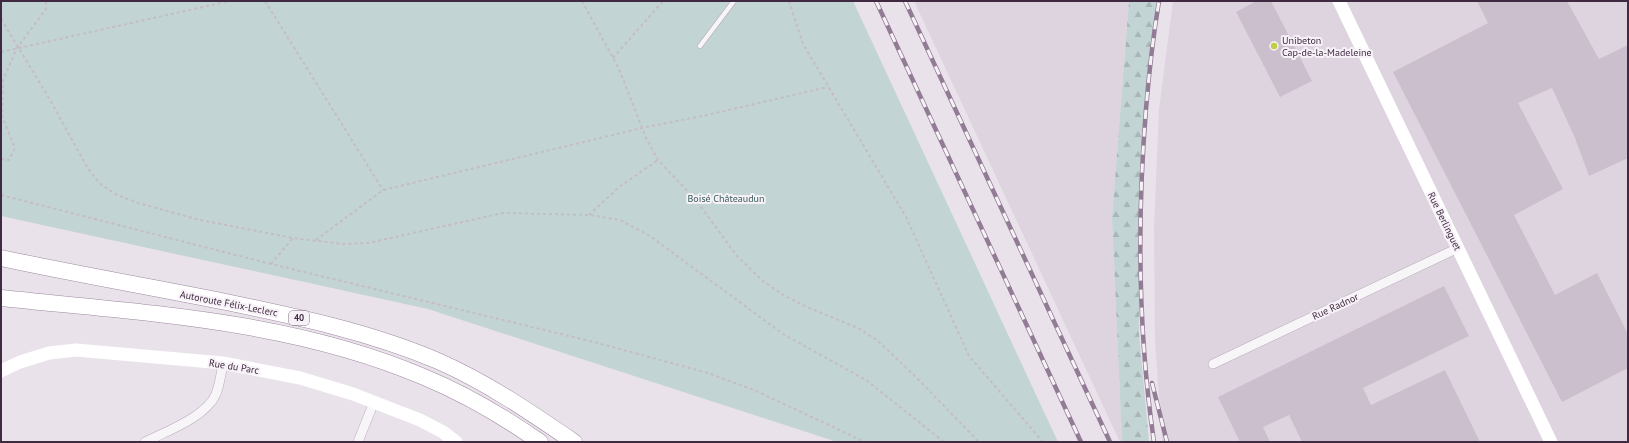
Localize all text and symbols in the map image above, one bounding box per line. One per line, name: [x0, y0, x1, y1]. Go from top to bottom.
place label: Unibeton Cap-de-la-Madeleine: [1282, 34, 1372, 59]
marker: Unibeton Cap-de-la-Madeleine: [1269, 41, 1279, 51]
street label: Rue Berlinguet: [1425, 190, 1465, 253]
park label: Boisé Châteaudun: [688, 192, 764, 205]
street label: Autoroute Félix-Leclerc: [179, 288, 279, 319]
street label: Rue Radnor: [1310, 290, 1361, 323]
road number: 40: [289, 311, 309, 325]
street label: Rue du Parc: [208, 356, 260, 377]

